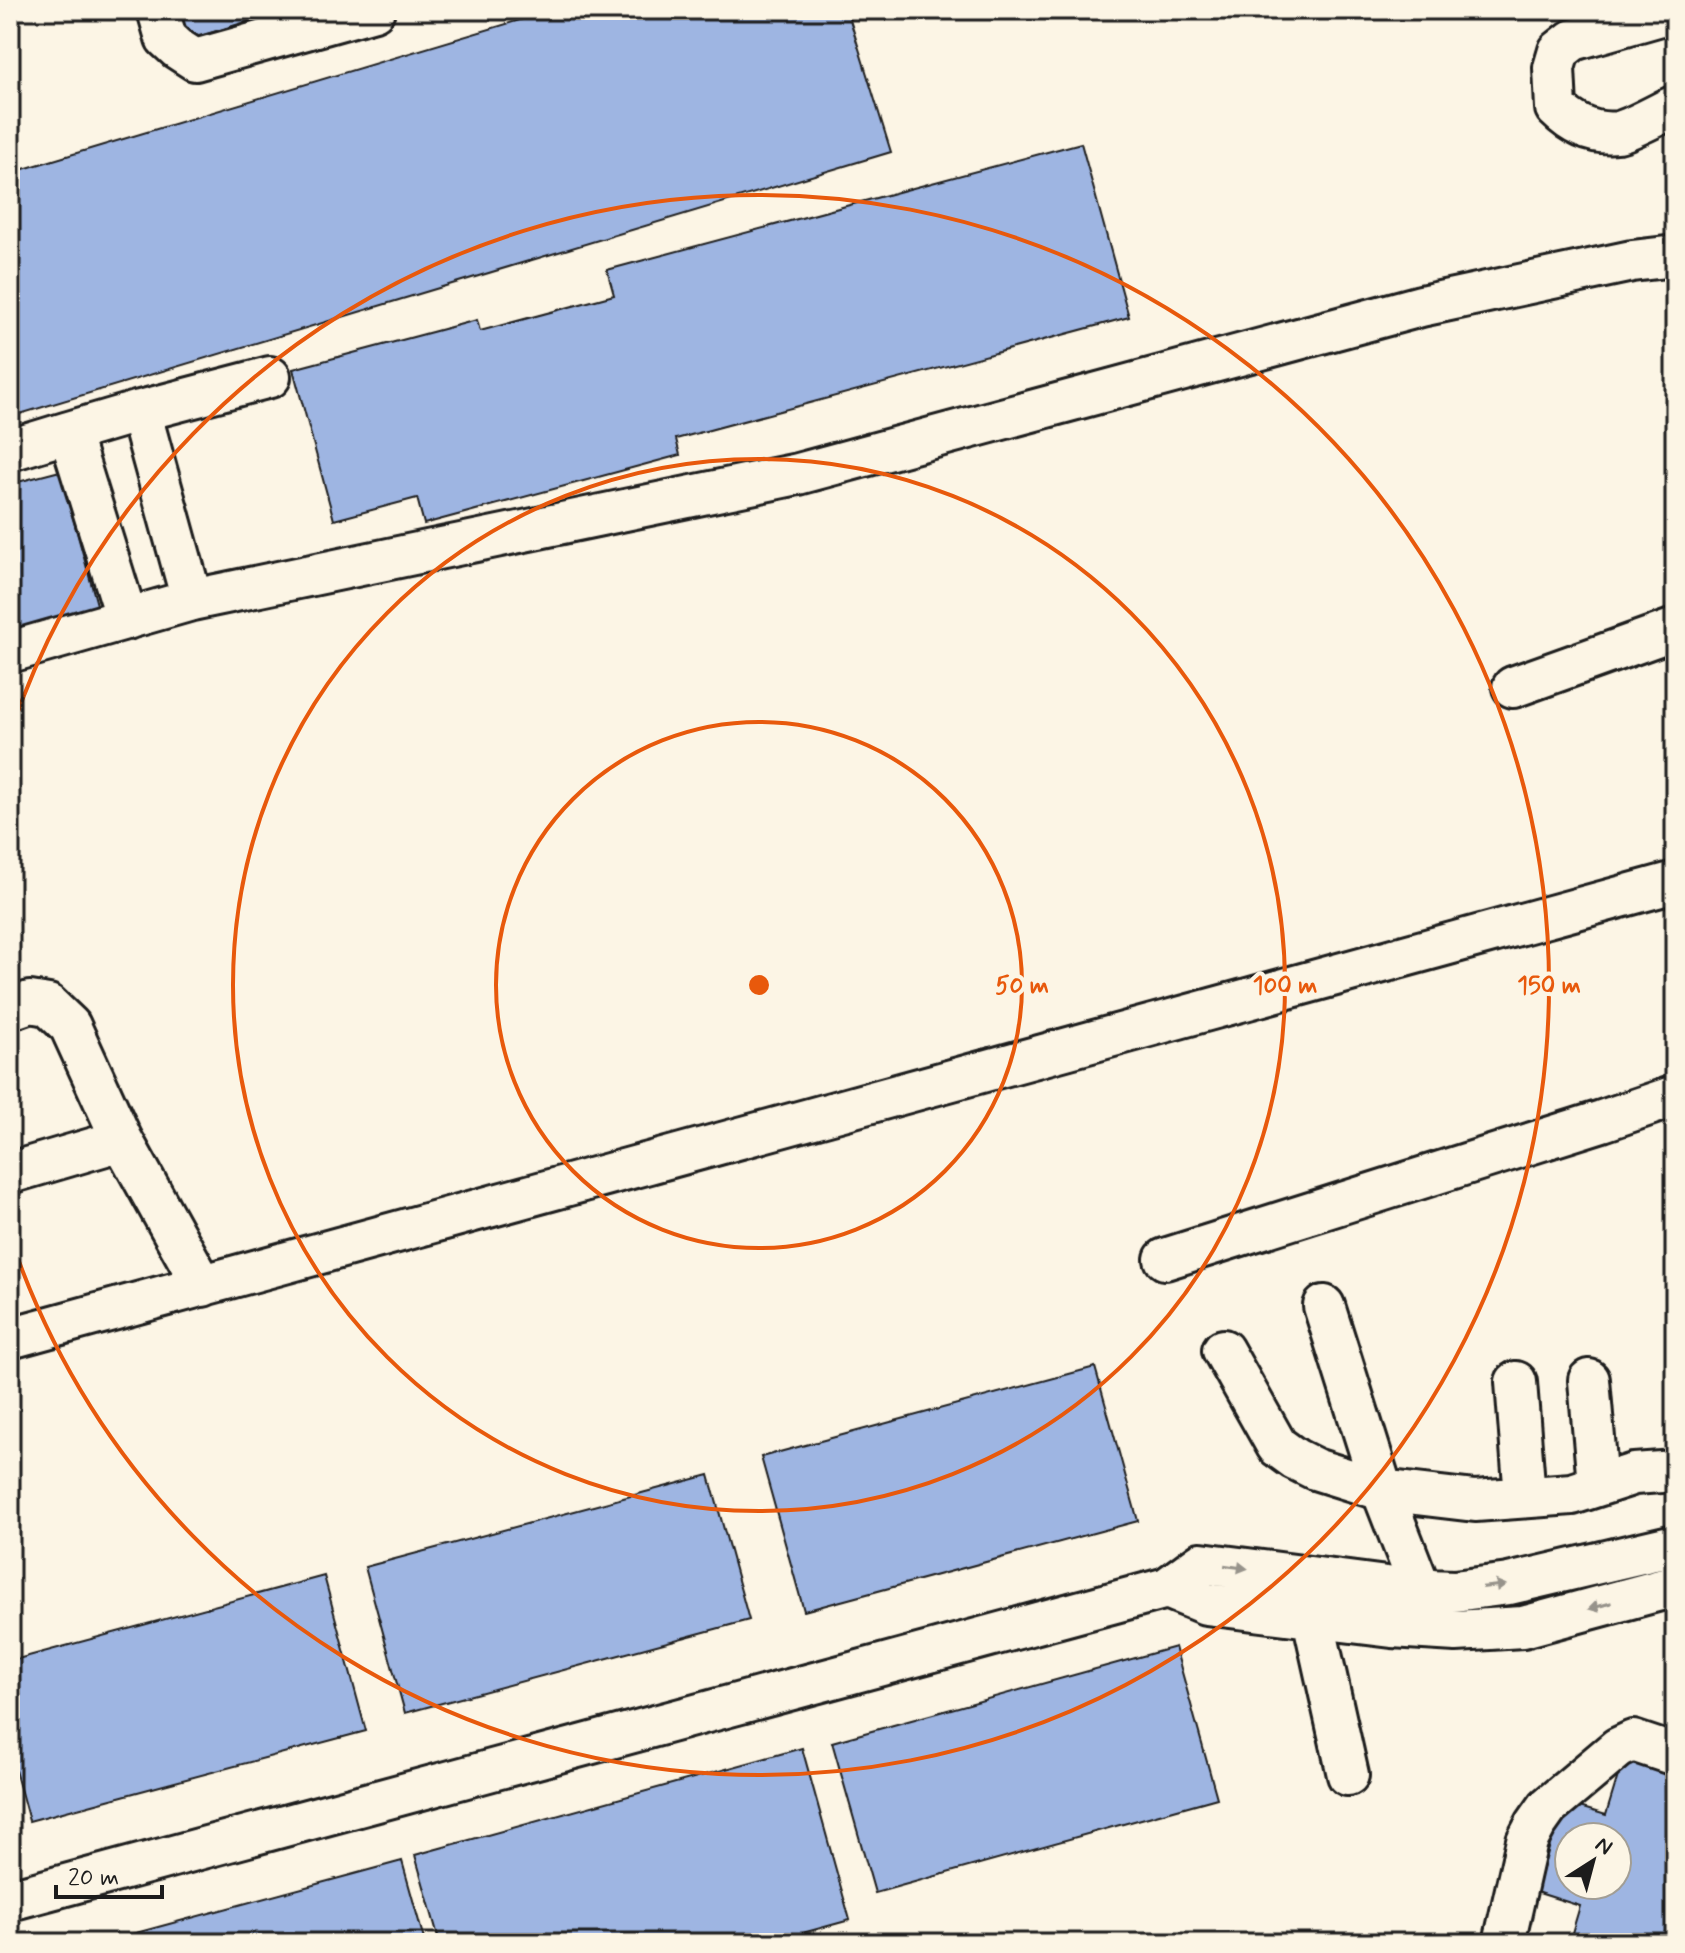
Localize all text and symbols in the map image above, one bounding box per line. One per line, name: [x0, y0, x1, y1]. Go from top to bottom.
centre of rings: [745, 971, 773, 999]
text: 50 m: [995, 971, 1049, 1002]
text: 100 m: [1253, 971, 1317, 1002]
text: 150 m: [1517, 971, 1581, 1002]
one-way arrow: [1224, 1561, 1249, 1574]
one-way arrow: [1482, 1579, 1507, 1592]
one-way arrow: [1587, 1601, 1612, 1613]
north arrow: [1553, 1821, 1633, 1901]
text: N: [1589, 1831, 1618, 1862]
scale bar: [56, 1849, 162, 1899]
text: 20 m: [68, 1863, 119, 1894]

